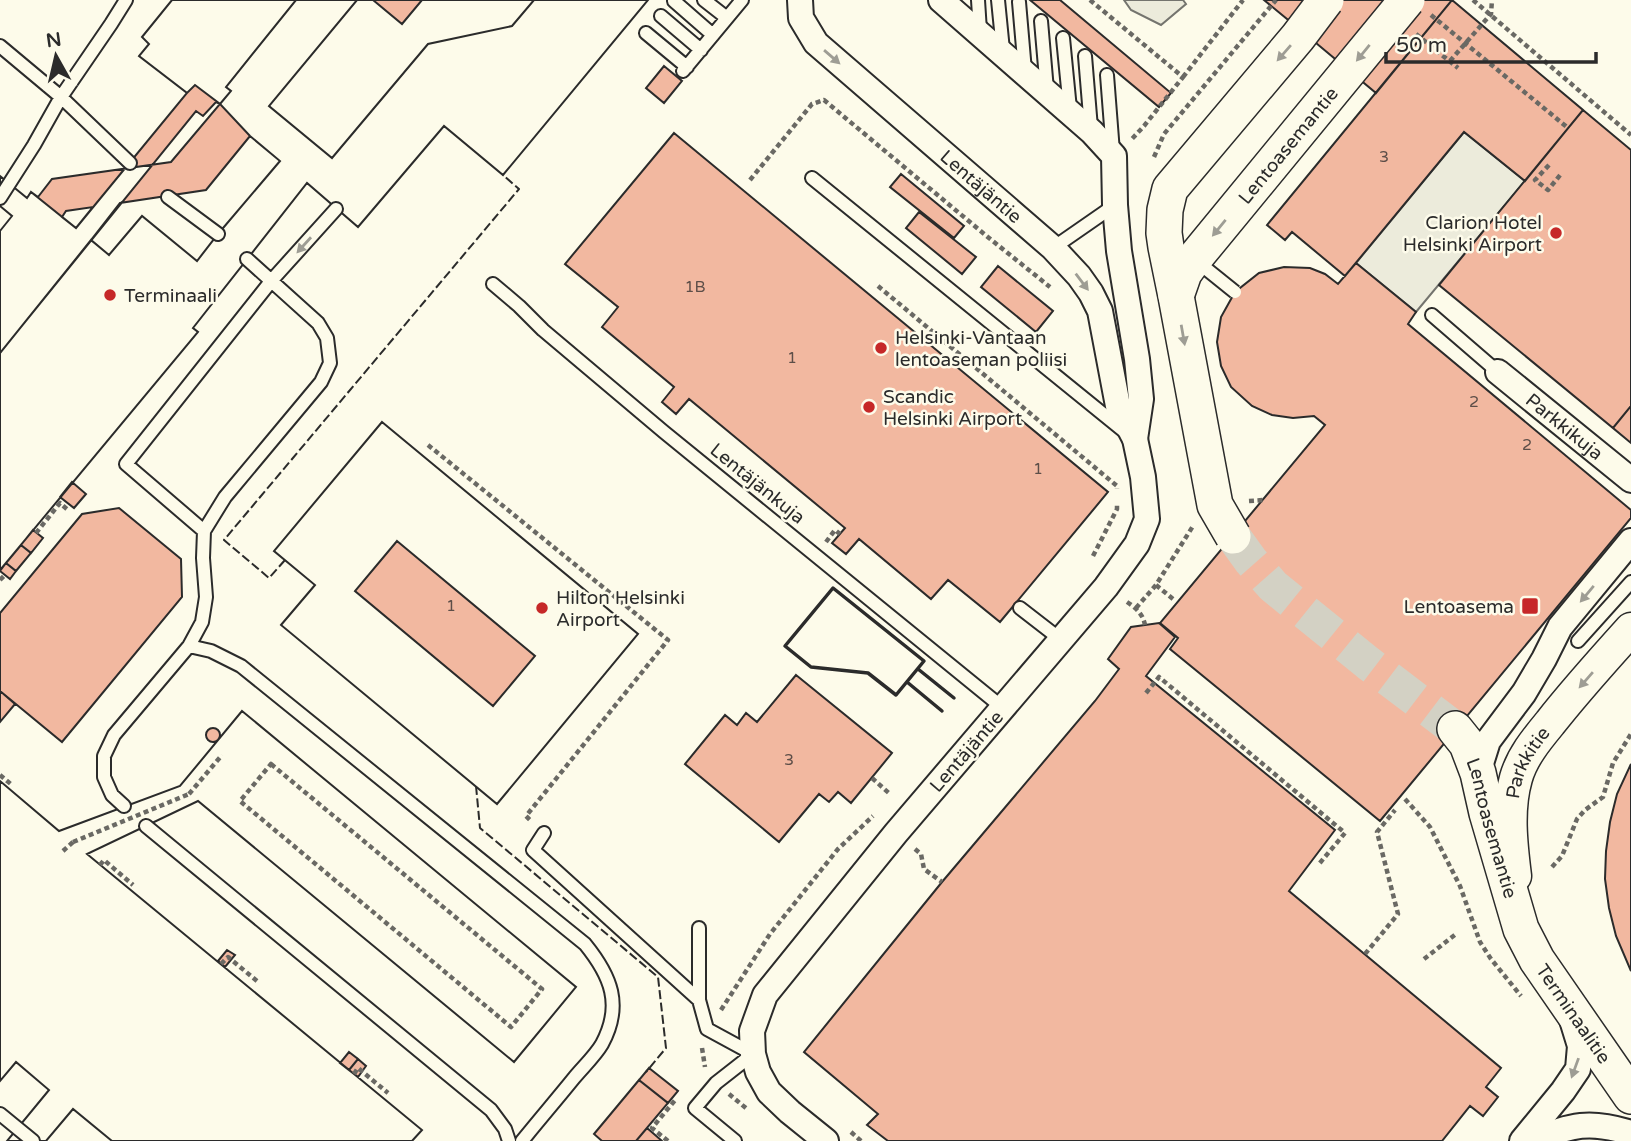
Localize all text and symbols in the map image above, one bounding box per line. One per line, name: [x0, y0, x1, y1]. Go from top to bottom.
north arrow: [21, 21, 91, 91]
scale bar: [1386, 21, 1596, 65]
text: N: [45, 28, 63, 52]
text: 50 m: [1396, 33, 1447, 58]
one-way arrow: [1356, 43, 1371, 61]
one-way arrow: [1277, 45, 1292, 62]
one-way arrow: [823, 49, 841, 65]
street label: Lentoasemantie: [1234, 83, 1343, 209]
street label: Lentäjäntie: [936, 146, 1026, 228]
house number: 3: [1379, 147, 1389, 167]
place label: Clarion Hotel Helsinki Airport: [1403, 212, 1542, 256]
one-way arrow: [1212, 220, 1227, 237]
marker: Clarion Hotel Helsinki Airport: [1548, 225, 1564, 241]
one-way arrow: [297, 236, 312, 253]
one-way arrow: [1075, 272, 1090, 290]
house number: 1B: [684, 277, 706, 297]
place label: Terminaali: [124, 285, 217, 307]
marker: Terminaali: [102, 287, 118, 303]
one-way arrow: [1178, 324, 1189, 346]
place label: Helsinki-Vantaan lentoaseman poliisi: [895, 327, 1067, 371]
marker: Helsinki-Vantaan lentoaseman poliisi: [873, 340, 889, 356]
house number: 1: [787, 348, 797, 368]
place label: Scandic Helsinki Airport: [883, 386, 1022, 430]
street label: Parkkikuja: [1521, 389, 1607, 465]
house number: 2: [1469, 392, 1479, 412]
marker: Scandic Helsinki Airport: [861, 399, 877, 415]
house number: 2: [1522, 435, 1532, 455]
street label: Lentäjänkuja: [706, 439, 809, 529]
house number: 1: [1033, 459, 1043, 479]
one-way arrow: [1580, 585, 1595, 602]
place label: Hilton Helsinki Airport: [556, 587, 685, 631]
house number: 1: [446, 596, 456, 616]
place label: Lentoasema: [1404, 596, 1514, 618]
marker: Lentoasema: [1520, 596, 1540, 616]
marker: Hilton Helsinki Airport: [534, 600, 550, 616]
one-way arrow: [1578, 671, 1594, 689]
street label: Lentäjäntie: [925, 706, 1008, 797]
street label: Parkkitie: [1502, 723, 1555, 800]
house number: 3: [784, 750, 794, 770]
street label: Lentoasemantie: [1461, 755, 1521, 901]
street label: Terminaalitie: [1531, 960, 1615, 1068]
one-way arrow: [1569, 1058, 1580, 1079]

